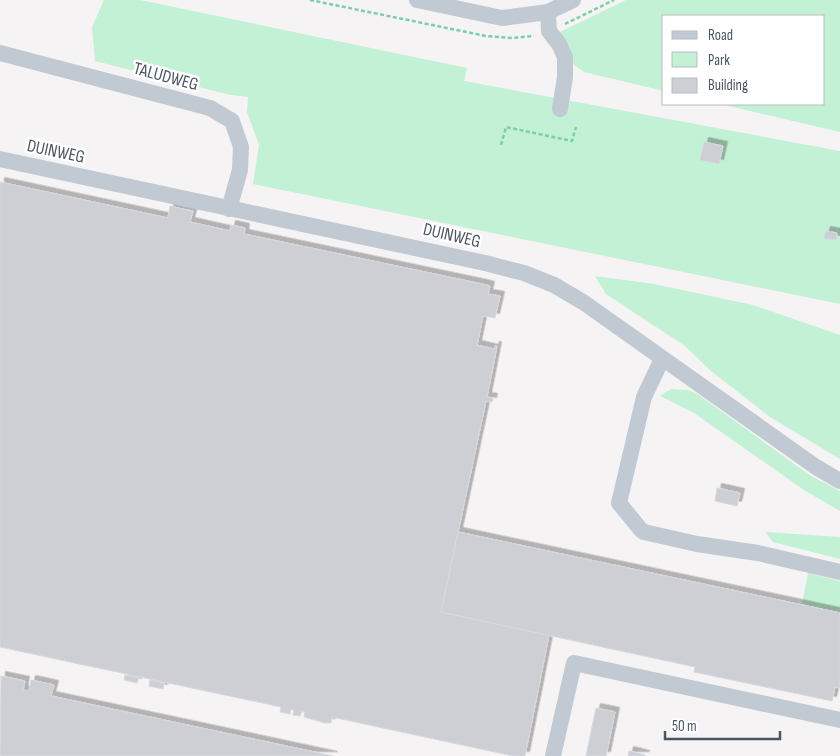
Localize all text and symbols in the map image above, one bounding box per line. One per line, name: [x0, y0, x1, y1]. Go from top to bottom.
legend: [662, 15, 825, 105]
text: Road: [708, 26, 733, 45]
text: Park: [708, 51, 730, 70]
street label: TALUDWEG: [131, 58, 201, 95]
text: Building: [708, 76, 748, 95]
street label: DUINWEG: [25, 135, 87, 168]
street label: DUINWEG: [421, 219, 483, 252]
scale bar: [665, 708, 780, 740]
text: 50 m: [672, 717, 697, 736]

